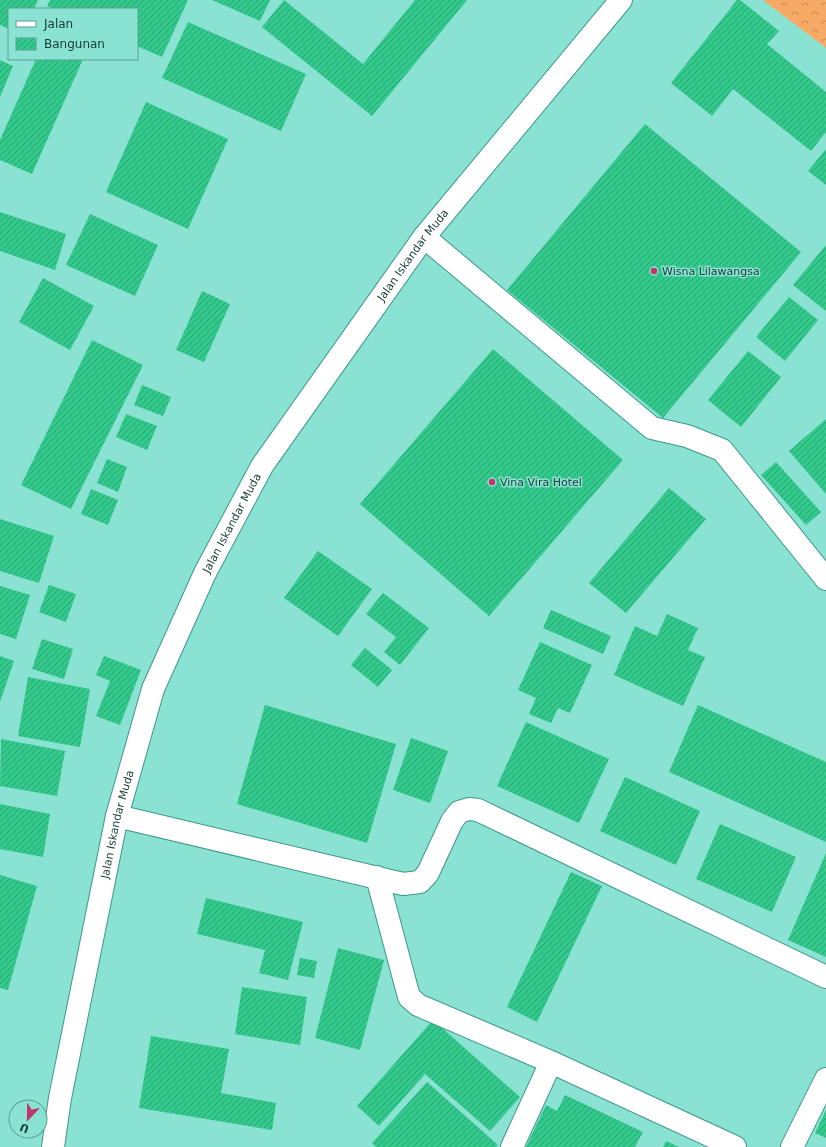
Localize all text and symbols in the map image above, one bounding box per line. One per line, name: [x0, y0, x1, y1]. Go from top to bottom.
legend: [8, 8, 138, 60]
text: Jalan: [43, 17, 73, 31]
text: Bangunan: [44, 37, 105, 51]
street label: Jalan Iskandar Muda: [374, 207, 451, 304]
place label: Wisna Lilawangsa: [662, 265, 760, 278]
marker: Wisna Lilawangsa: [649, 266, 659, 276]
street label: Jalan Iskandar Muda: [200, 471, 264, 576]
place label: Vina Vira Hotel: [500, 476, 582, 489]
marker: Vina Vira Hotel: [487, 477, 497, 487]
street label: Jalan Iskandar Muda: [98, 769, 137, 881]
north arrow: [8, 1099, 48, 1139]
text: U: [18, 1120, 31, 1136]

